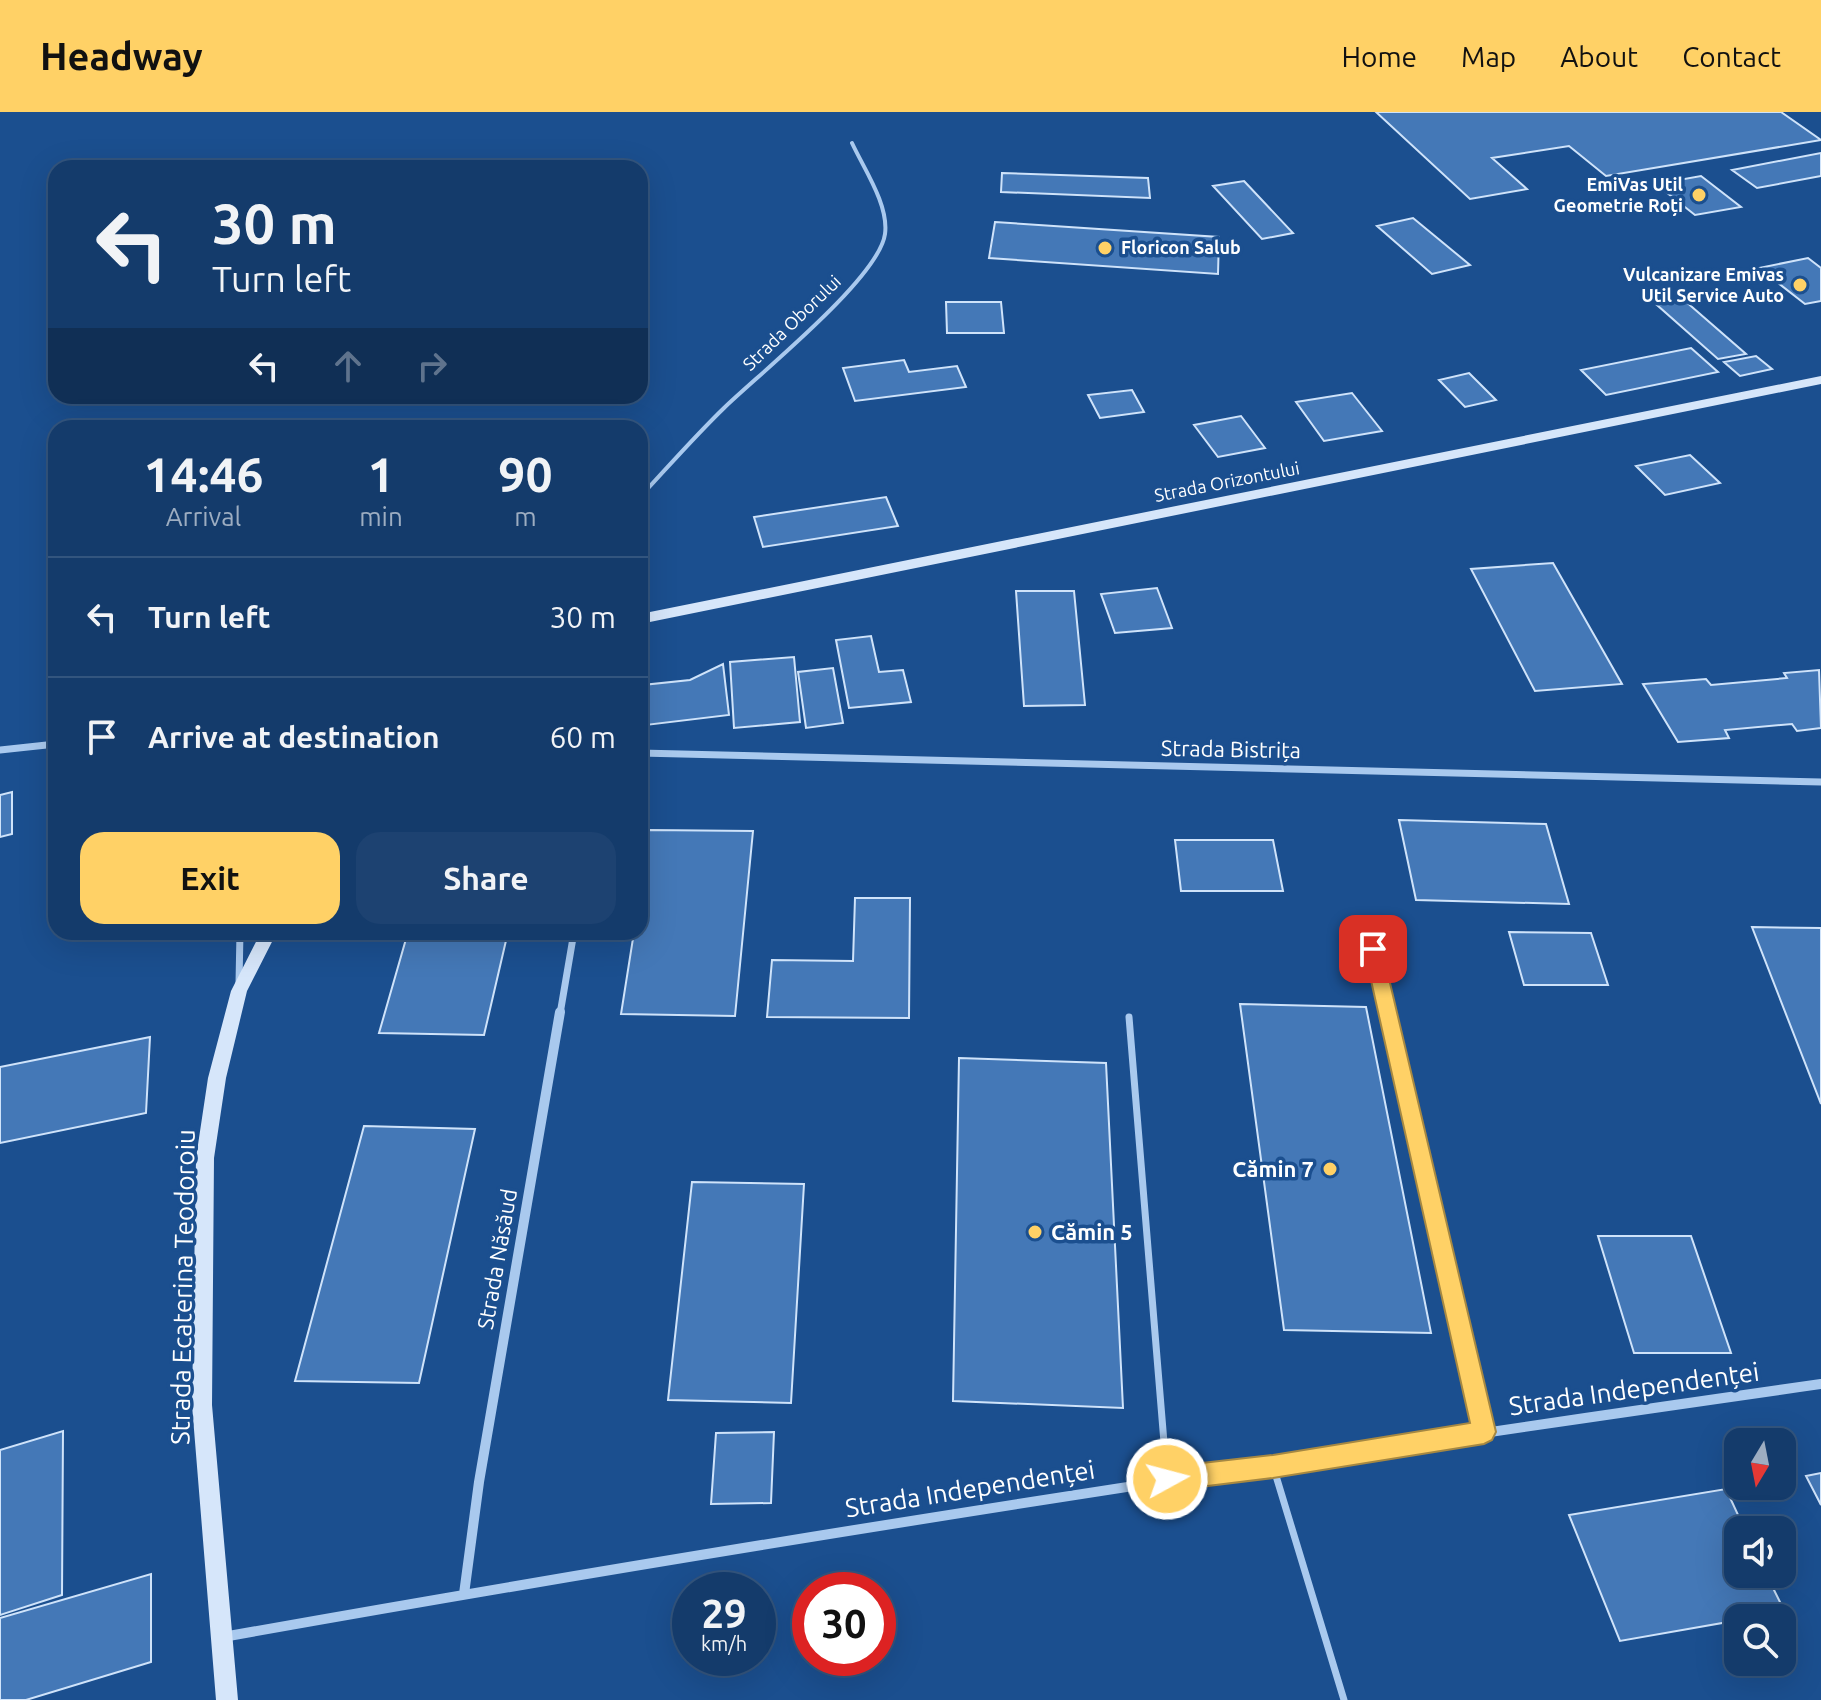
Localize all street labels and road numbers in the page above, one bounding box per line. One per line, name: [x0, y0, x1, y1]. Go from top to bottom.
street label: Strada Oborului: [738, 271, 844, 374]
street label: Strada Orizontului: [1153, 457, 1301, 505]
street label: Strada Bistrița: [1161, 735, 1301, 762]
street label: Strada Ecaterina Teodoroiu: [165, 1129, 200, 1445]
street label: Strada Năsăud: [472, 1187, 521, 1331]
street label: Strada Independenței: [1507, 1357, 1761, 1420]
street label: Strada Independenței: [843, 1454, 1097, 1523]

